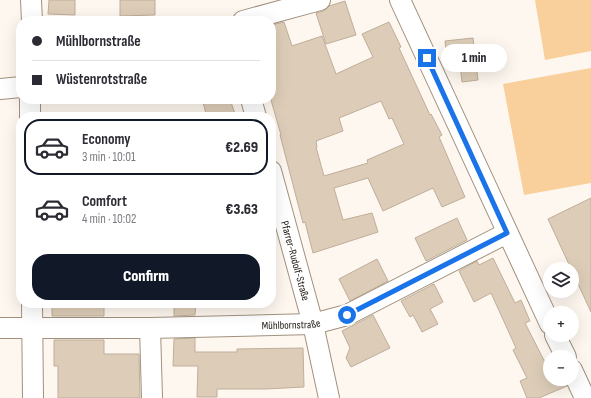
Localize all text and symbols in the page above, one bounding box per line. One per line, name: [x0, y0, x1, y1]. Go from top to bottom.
text: Mühlbornstraße: [56, 32, 141, 51]
callout: 1 min: [441, 44, 507, 72]
route end: [418, 49, 436, 67]
text: 1 min: [462, 50, 486, 66]
text: Wüstenrotstraße: [56, 70, 147, 89]
icon: car: [34, 129, 70, 165]
text: Economy: [82, 130, 131, 149]
text: €2.69: [225, 138, 258, 157]
text: 3 min · 10:01: [82, 149, 136, 165]
icon: car: [34, 191, 70, 227]
text: Comfort: [82, 192, 127, 211]
text: €3.63: [226, 200, 258, 219]
text: 4 min · 10:02: [82, 211, 136, 227]
street label: Pfarrer-Rudolf-Straße: [278, 219, 312, 302]
button: Confirm: [32, 254, 260, 300]
map controls: [543, 262, 579, 386]
button: layers: [543, 262, 579, 298]
route start: [338, 306, 356, 324]
button: +: [543, 306, 579, 342]
street label: Mühlbornstraße: [262, 316, 322, 332]
button: −: [543, 350, 579, 386]

